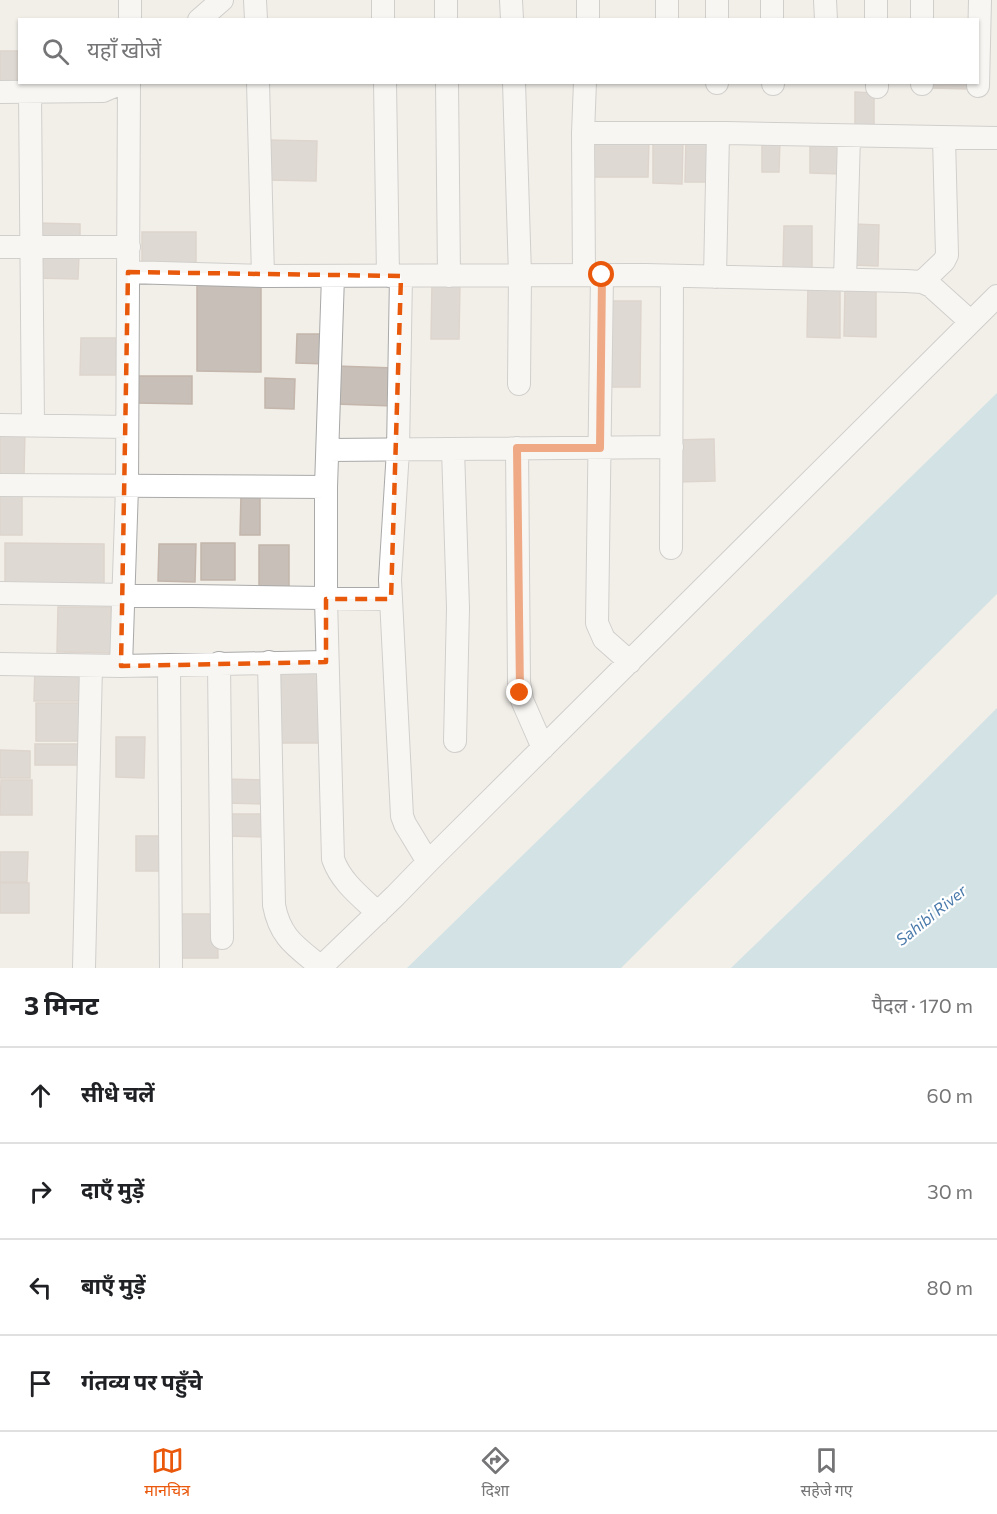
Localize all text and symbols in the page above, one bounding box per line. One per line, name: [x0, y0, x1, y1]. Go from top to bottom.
search box: [18, 18, 979, 84]
icon: search: [39, 35, 72, 68]
text: यहाँ खोजें: [87, 36, 161, 63]
route start: [588, 261, 614, 287]
route end: [506, 679, 532, 705]
water label: Sahibi River: [892, 880, 970, 949]
text: 3 मिनट: [24, 989, 99, 1020]
text: पैदल · 170 m: [872, 993, 973, 1017]
icon: ahead: [24, 1079, 57, 1112]
text: सीधे चलें: [81, 1080, 155, 1107]
text: 60 m: [927, 1083, 973, 1107]
icon: right: [24, 1175, 57, 1208]
text: दाएँ मुड़ें: [81, 1176, 144, 1203]
text: 30 m: [927, 1179, 973, 1203]
icon: left: [24, 1271, 57, 1304]
text: बाएँ मुड़ें: [81, 1272, 146, 1299]
text: 80 m: [927, 1275, 973, 1299]
icon: arrive: [24, 1367, 57, 1400]
text: गंतव्य पर पहुँचे: [81, 1368, 203, 1395]
tab: मानचित्र: [144, 1444, 190, 1503]
tab: दिशा: [479, 1444, 512, 1503]
tab: सहेजे गए: [801, 1444, 853, 1503]

